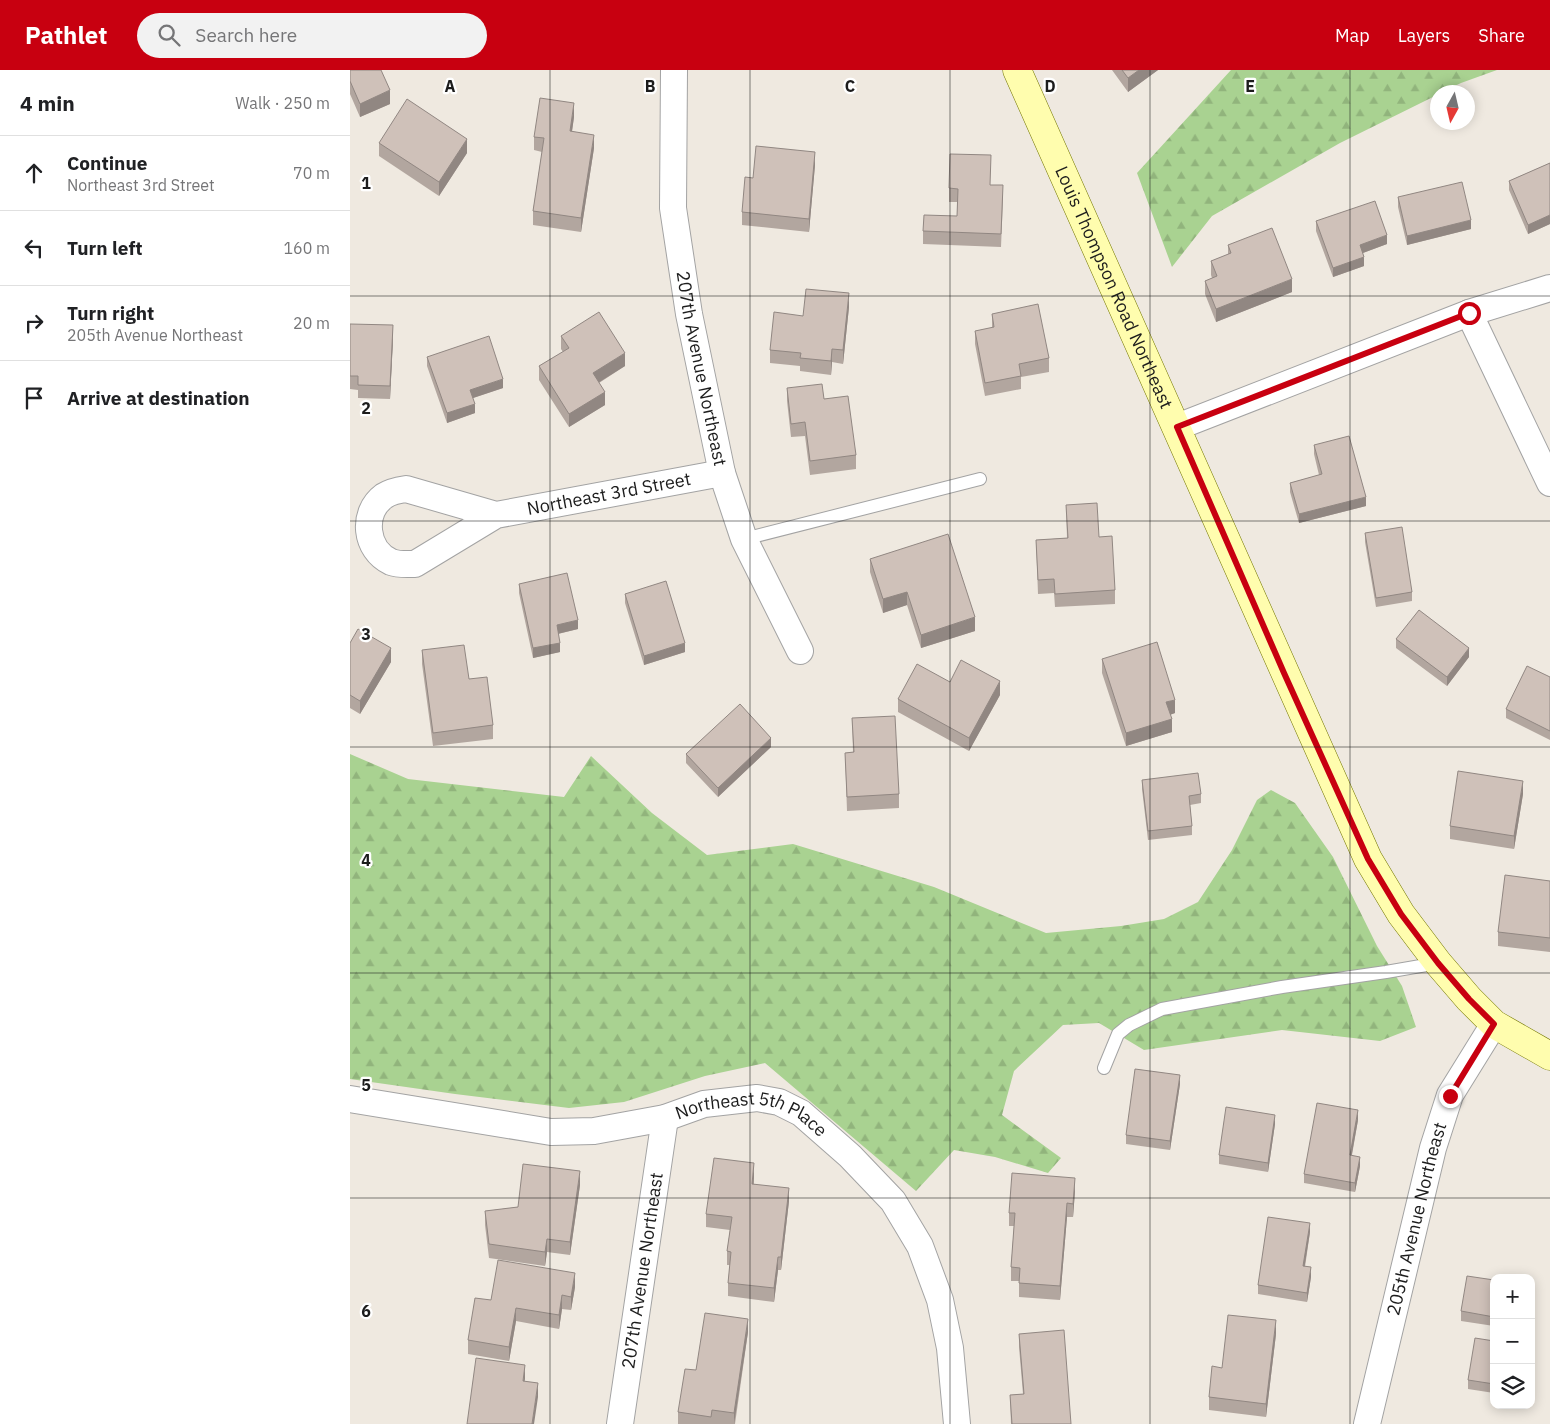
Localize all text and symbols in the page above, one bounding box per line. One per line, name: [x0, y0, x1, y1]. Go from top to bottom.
search box: [137, 13, 487, 58]
text: Pathlet: [25, 19, 107, 51]
icon: search: [155, 21, 183, 49]
text: Search here: [195, 23, 297, 47]
text: Map: [1335, 24, 1370, 47]
text: Layers: [1398, 24, 1450, 47]
text: Share: [1478, 24, 1525, 47]
text: A: [445, 76, 456, 96]
text: B: [645, 76, 656, 96]
text: C: [845, 76, 855, 96]
text: D: [1044, 76, 1056, 96]
text: E: [1245, 76, 1255, 96]
north arrow: [1430, 85, 1475, 130]
text: 4 min: [20, 89, 75, 117]
text: Walk · 250 m: [235, 93, 330, 113]
text: Continue: [67, 151, 147, 175]
icon: ahead: [20, 159, 48, 187]
street label: Louis Thompson Road Northeast: [1050, 162, 1178, 412]
text: 70 m: [293, 163, 330, 183]
text: 1: [361, 173, 371, 193]
text: Northeast 3rd Street: [67, 175, 215, 195]
icon: left: [20, 234, 48, 262]
text: Turn left: [67, 236, 143, 260]
text: 160 m: [283, 238, 330, 258]
street label: 207th Avenue Northeast: [672, 269, 732, 468]
text: Turn right: [67, 301, 154, 325]
route start: [1458, 302, 1481, 325]
icon: right: [20, 309, 48, 337]
text: 20 m: [293, 313, 330, 333]
text: 205th Avenue Northeast: [67, 325, 243, 345]
icon: arrive: [20, 384, 48, 412]
text: Arrive at destination: [67, 386, 250, 410]
text: 2: [361, 398, 371, 418]
street label: Northeast 3rd Street: [525, 467, 693, 520]
text: 3: [361, 624, 371, 644]
text: 4: [361, 850, 371, 870]
text: 5: [361, 1075, 371, 1095]
route end: [1439, 1085, 1462, 1108]
street label: Northeast 5th Place: [672, 1086, 832, 1142]
street label: 205th Avenue Northeast: [1381, 1119, 1452, 1318]
street label: 207th Avenue Northeast: [616, 1171, 668, 1370]
map controls: [1490, 1274, 1535, 1409]
button: +: [1490, 1274, 1535, 1319]
text: 6: [361, 1301, 371, 1321]
button: −: [1490, 1319, 1535, 1364]
button: layers: [1490, 1364, 1535, 1409]

